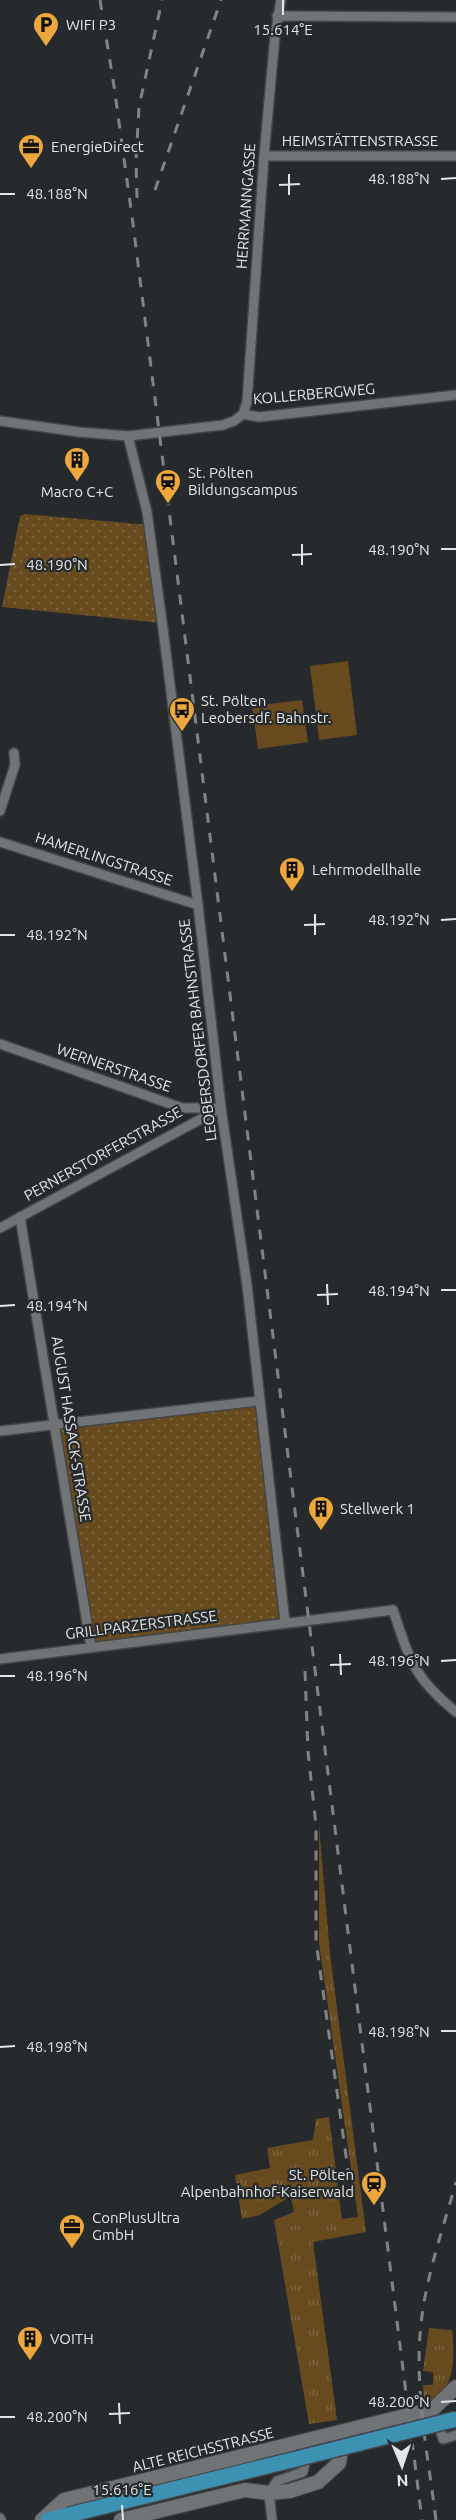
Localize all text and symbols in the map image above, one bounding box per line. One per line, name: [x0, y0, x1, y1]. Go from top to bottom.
parking icon: WIFI P3: [31, 10, 61, 48]
place label: WIFI P3: [66, 16, 116, 33]
text: 15.614°E: [253, 21, 313, 38]
office icon: EnergieDirect: [16, 132, 46, 170]
street label: HEIMSTÄTTENSTRASSE: [282, 132, 438, 149]
place label: EnergieDirect: [51, 138, 144, 155]
street label: HERRMANNGASSE: [233, 143, 258, 269]
text: 48.188°N: [368, 170, 430, 187]
text: 48.188°N: [26, 185, 88, 202]
street label: KOLLERBERGWEG: [252, 380, 376, 407]
building icon: Macro C+C: [62, 445, 92, 483]
place label: St. Pölten Bildungscampus: [188, 464, 298, 498]
station icon: St. Pölten Bildungscampus: [153, 467, 183, 505]
place label: Macro C+C: [41, 483, 113, 500]
text: 48.190°N: [368, 541, 430, 558]
text: 48.190°N: [26, 556, 88, 573]
place label: St. Pölten Leobersdf. Bahnstr.: [201, 692, 331, 726]
bus stop icon: St. Pölten Leobersdf. Bahnstr.: [167, 695, 197, 733]
street label: HAMERLINGSTRASSE: [33, 828, 175, 889]
building icon: Lehrmodellhalle: [277, 855, 307, 893]
place label: Lehrmodellhalle: [312, 861, 421, 878]
text: 48.192°N: [368, 911, 430, 928]
street label: LEOBERSDORFER BAHNSTRASSE: [175, 918, 220, 1142]
text: 48.192°N: [26, 926, 88, 943]
street label: WERNERSTRASSE: [55, 1040, 174, 1095]
street label: PERNERSTORFERSTRASSE: [21, 1103, 185, 1204]
text: 48.194°N: [368, 1282, 430, 1299]
text: 48.194°N: [26, 1297, 88, 1314]
street label: AUGUST HASSACK-STRASSE: [48, 1335, 95, 1523]
building icon: Stellwerk 1: [306, 1494, 336, 1532]
place label: Stellwerk 1: [340, 1500, 415, 1517]
street label: GRILLPARZERSTRASSE: [64, 1607, 218, 1642]
text: 48.196°N: [368, 1652, 430, 1669]
text: 48.196°N: [26, 1667, 88, 1684]
text: 48.198°N: [368, 2023, 430, 2040]
text: 48.198°N: [26, 2038, 88, 2055]
place label: St. Pölten Alpenbahnhof-Kaiserwald: [181, 2166, 354, 2200]
station icon: St. Pölten Alpenbahnhof-Kaiserwald: [359, 2169, 389, 2207]
place label: ConPlusUltra GmbH: [92, 2209, 180, 2243]
office icon: ConPlusUltra GmbH: [57, 2212, 87, 2250]
building icon: VOITH: [15, 2324, 45, 2362]
place label: VOITH: [50, 2330, 94, 2347]
text: 48.200°N: [368, 2393, 430, 2410]
text: 48.200°N: [26, 2408, 88, 2425]
street label: ALTE REICHSSTRASSE: [130, 2424, 275, 2475]
north arrow: [372, 2436, 432, 2496]
text: N: [396, 2472, 409, 2490]
text: 15.616°E: [92, 2481, 152, 2498]

